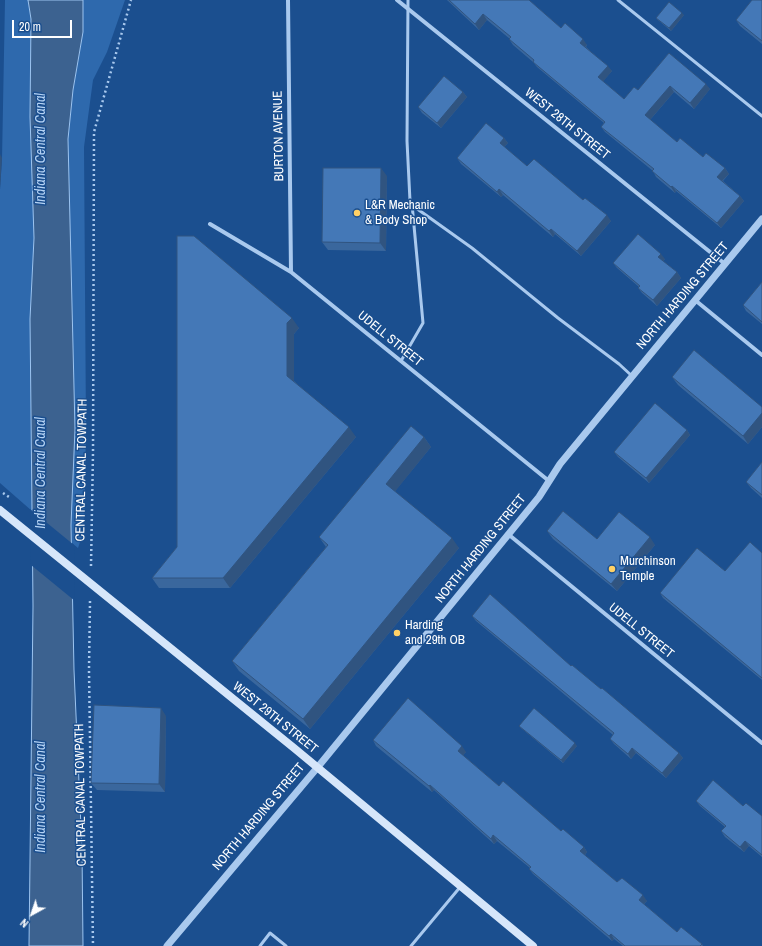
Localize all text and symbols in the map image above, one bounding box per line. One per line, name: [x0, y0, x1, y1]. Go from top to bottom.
scale bar: [14, 12, 74, 38]
text: 20 m: [19, 19, 41, 35]
street label: WEST 28TH STREET: [521, 85, 613, 163]
street label: BURTON AVENUE: [270, 91, 288, 181]
water label: Indiana Central Canal: [33, 93, 49, 205]
place label: L&R Mechanic & Body Shop: [365, 198, 435, 229]
marker: L&R Mechanic & Body Shop: [352, 208, 362, 218]
street label: NORTH HARDING STREET: [634, 239, 732, 353]
street label: UDELL STREET: [354, 308, 426, 370]
street label: CENTRAL CANAL TOWPATH: [73, 398, 91, 542]
water label: Indiana Central Canal: [33, 417, 49, 529]
street label: NORTH HARDING STREET: [433, 492, 529, 606]
place label: Murchinson Temple: [620, 554, 676, 585]
marker: Murchinson Temple: [607, 564, 617, 574]
street label: UDELL STREET: [605, 600, 677, 662]
place label: Harding and 29th OB: [405, 618, 465, 649]
marker: Harding and 29th OB: [392, 628, 402, 638]
street label: WEST 29TH STREET: [229, 679, 321, 757]
street label: CENTRAL CANAL TOWPATH: [72, 723, 90, 867]
water label: Indiana Central Canal: [33, 741, 49, 853]
street label: NORTH HARDING STREET: [210, 760, 308, 874]
north arrow: [12, 894, 52, 934]
text: N: [17, 916, 31, 931]

